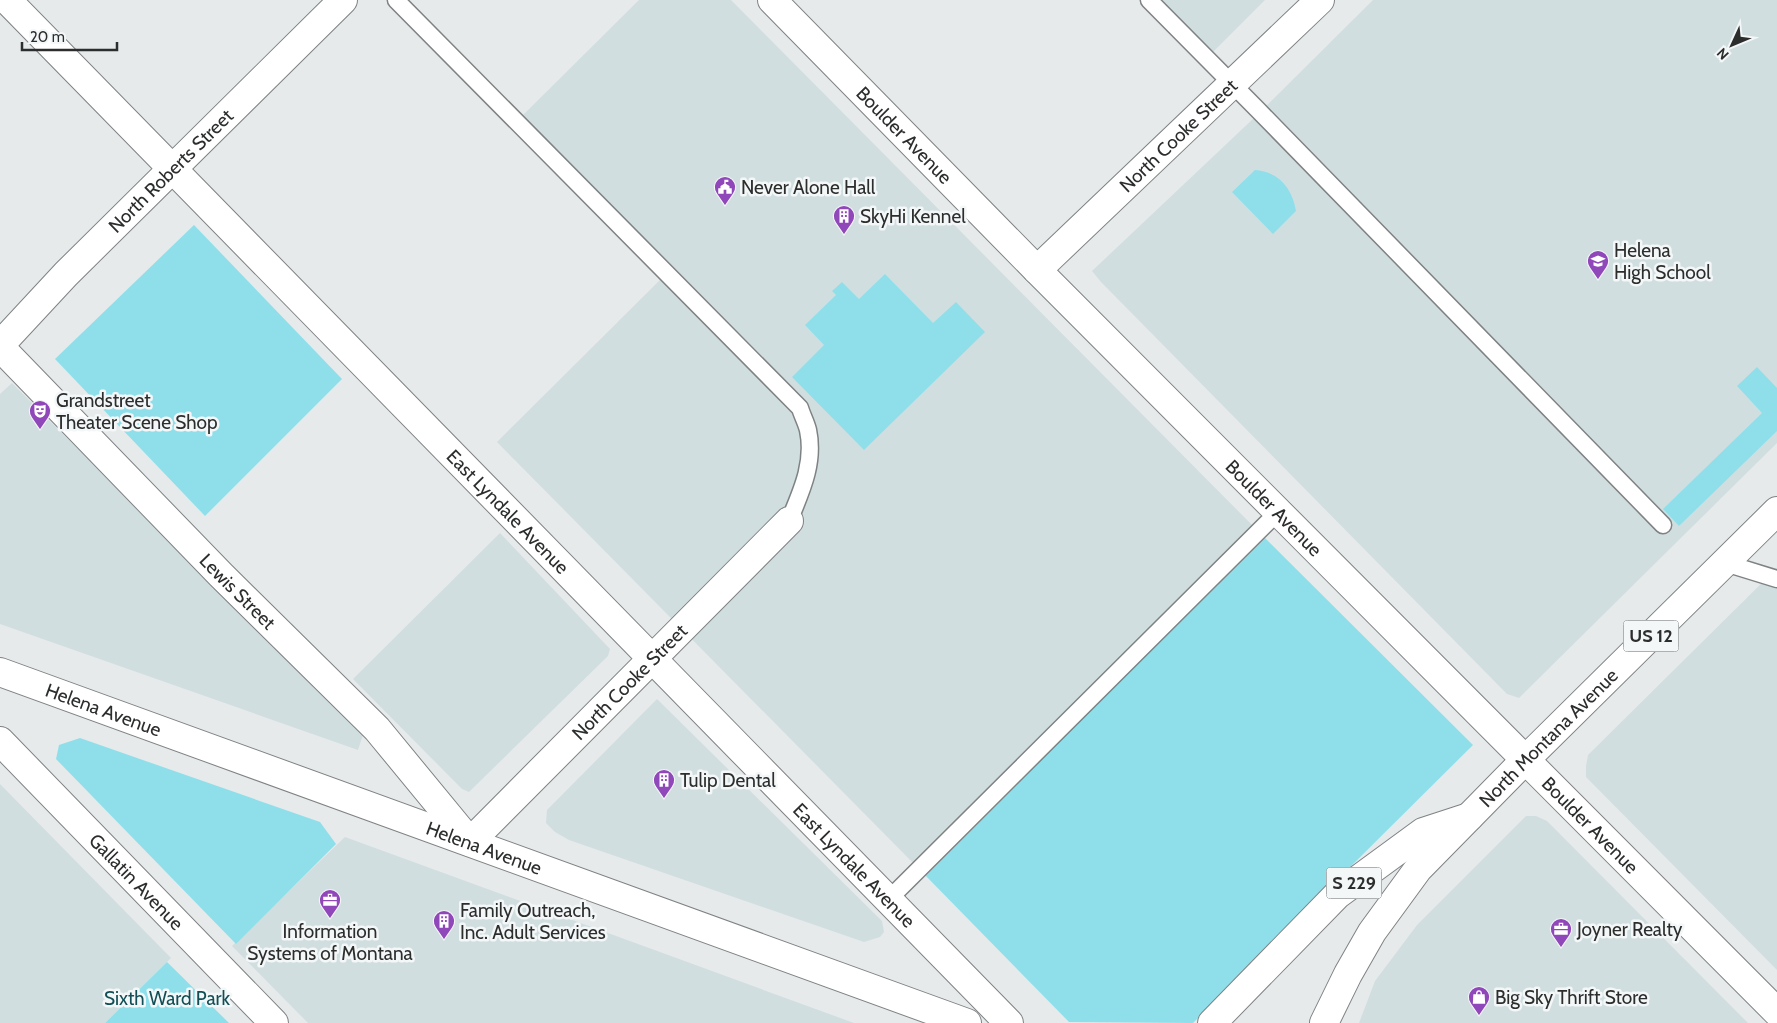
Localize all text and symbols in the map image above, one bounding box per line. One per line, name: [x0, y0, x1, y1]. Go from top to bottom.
scale bar: [22, 20, 118, 52]
north arrow: [1707, 20, 1757, 70]
text: 20 m: [30, 28, 65, 46]
text: N: [1713, 44, 1733, 64]
street label: North Cooke Street: [1115, 74, 1242, 197]
street label: Boulder Avenue: [851, 82, 957, 189]
street label: North Roberts Street: [104, 104, 238, 237]
public building icon: Never Alone Hall: [713, 175, 737, 206]
place label: Never Alone Hall: [741, 176, 876, 199]
building icon: SkyHi Kennel: [832, 204, 856, 235]
place label: SkyHi Kennel: [860, 205, 966, 228]
place label: Helena High School: [1614, 239, 1711, 284]
school or university icon: Helena High School: [1586, 249, 1610, 280]
place label: Grandstreet Theater Scene Shop: [56, 389, 218, 434]
theatre icon: Grandstreet Theater Scene Shop: [28, 399, 52, 430]
street label: East Lyndale Avenue: [442, 445, 574, 579]
street label: Boulder Avenue: [1221, 455, 1327, 561]
street label: Lewis Street: [195, 549, 281, 635]
street label: North Cooke Street: [567, 619, 692, 745]
road number: US 12: [1624, 620, 1678, 652]
street label: North Montana Avenue: [1474, 664, 1623, 812]
street label: Helena Avenue: [42, 678, 164, 742]
building icon: Tulip Dental: [652, 768, 676, 799]
place label: Tulip Dental: [680, 769, 776, 792]
street label: Boulder Avenue: [1537, 772, 1643, 879]
street label: East Lyndale Avenue: [788, 799, 920, 933]
street label: Helena Avenue: [423, 817, 545, 880]
street label: Gallatin Avenue: [84, 829, 188, 935]
road number: S 229: [1326, 868, 1382, 898]
office icon: Information Systems of Montana: [318, 888, 342, 919]
place label: Family Outreach, Inc. Adult Services: [460, 899, 606, 944]
building icon: Family Outreach, Inc. Adult Services: [432, 909, 456, 940]
office icon: Joyner Realty: [1549, 917, 1573, 948]
place label: Joyner Realty: [1576, 918, 1683, 941]
place label: Information Systems of Montana: [247, 920, 413, 965]
shop icon: Big Sky Thrift Store: [1467, 985, 1491, 1016]
place label: Big Sky Thrift Store: [1495, 986, 1648, 1009]
park label: Sixth Ward Park: [104, 987, 231, 1010]

